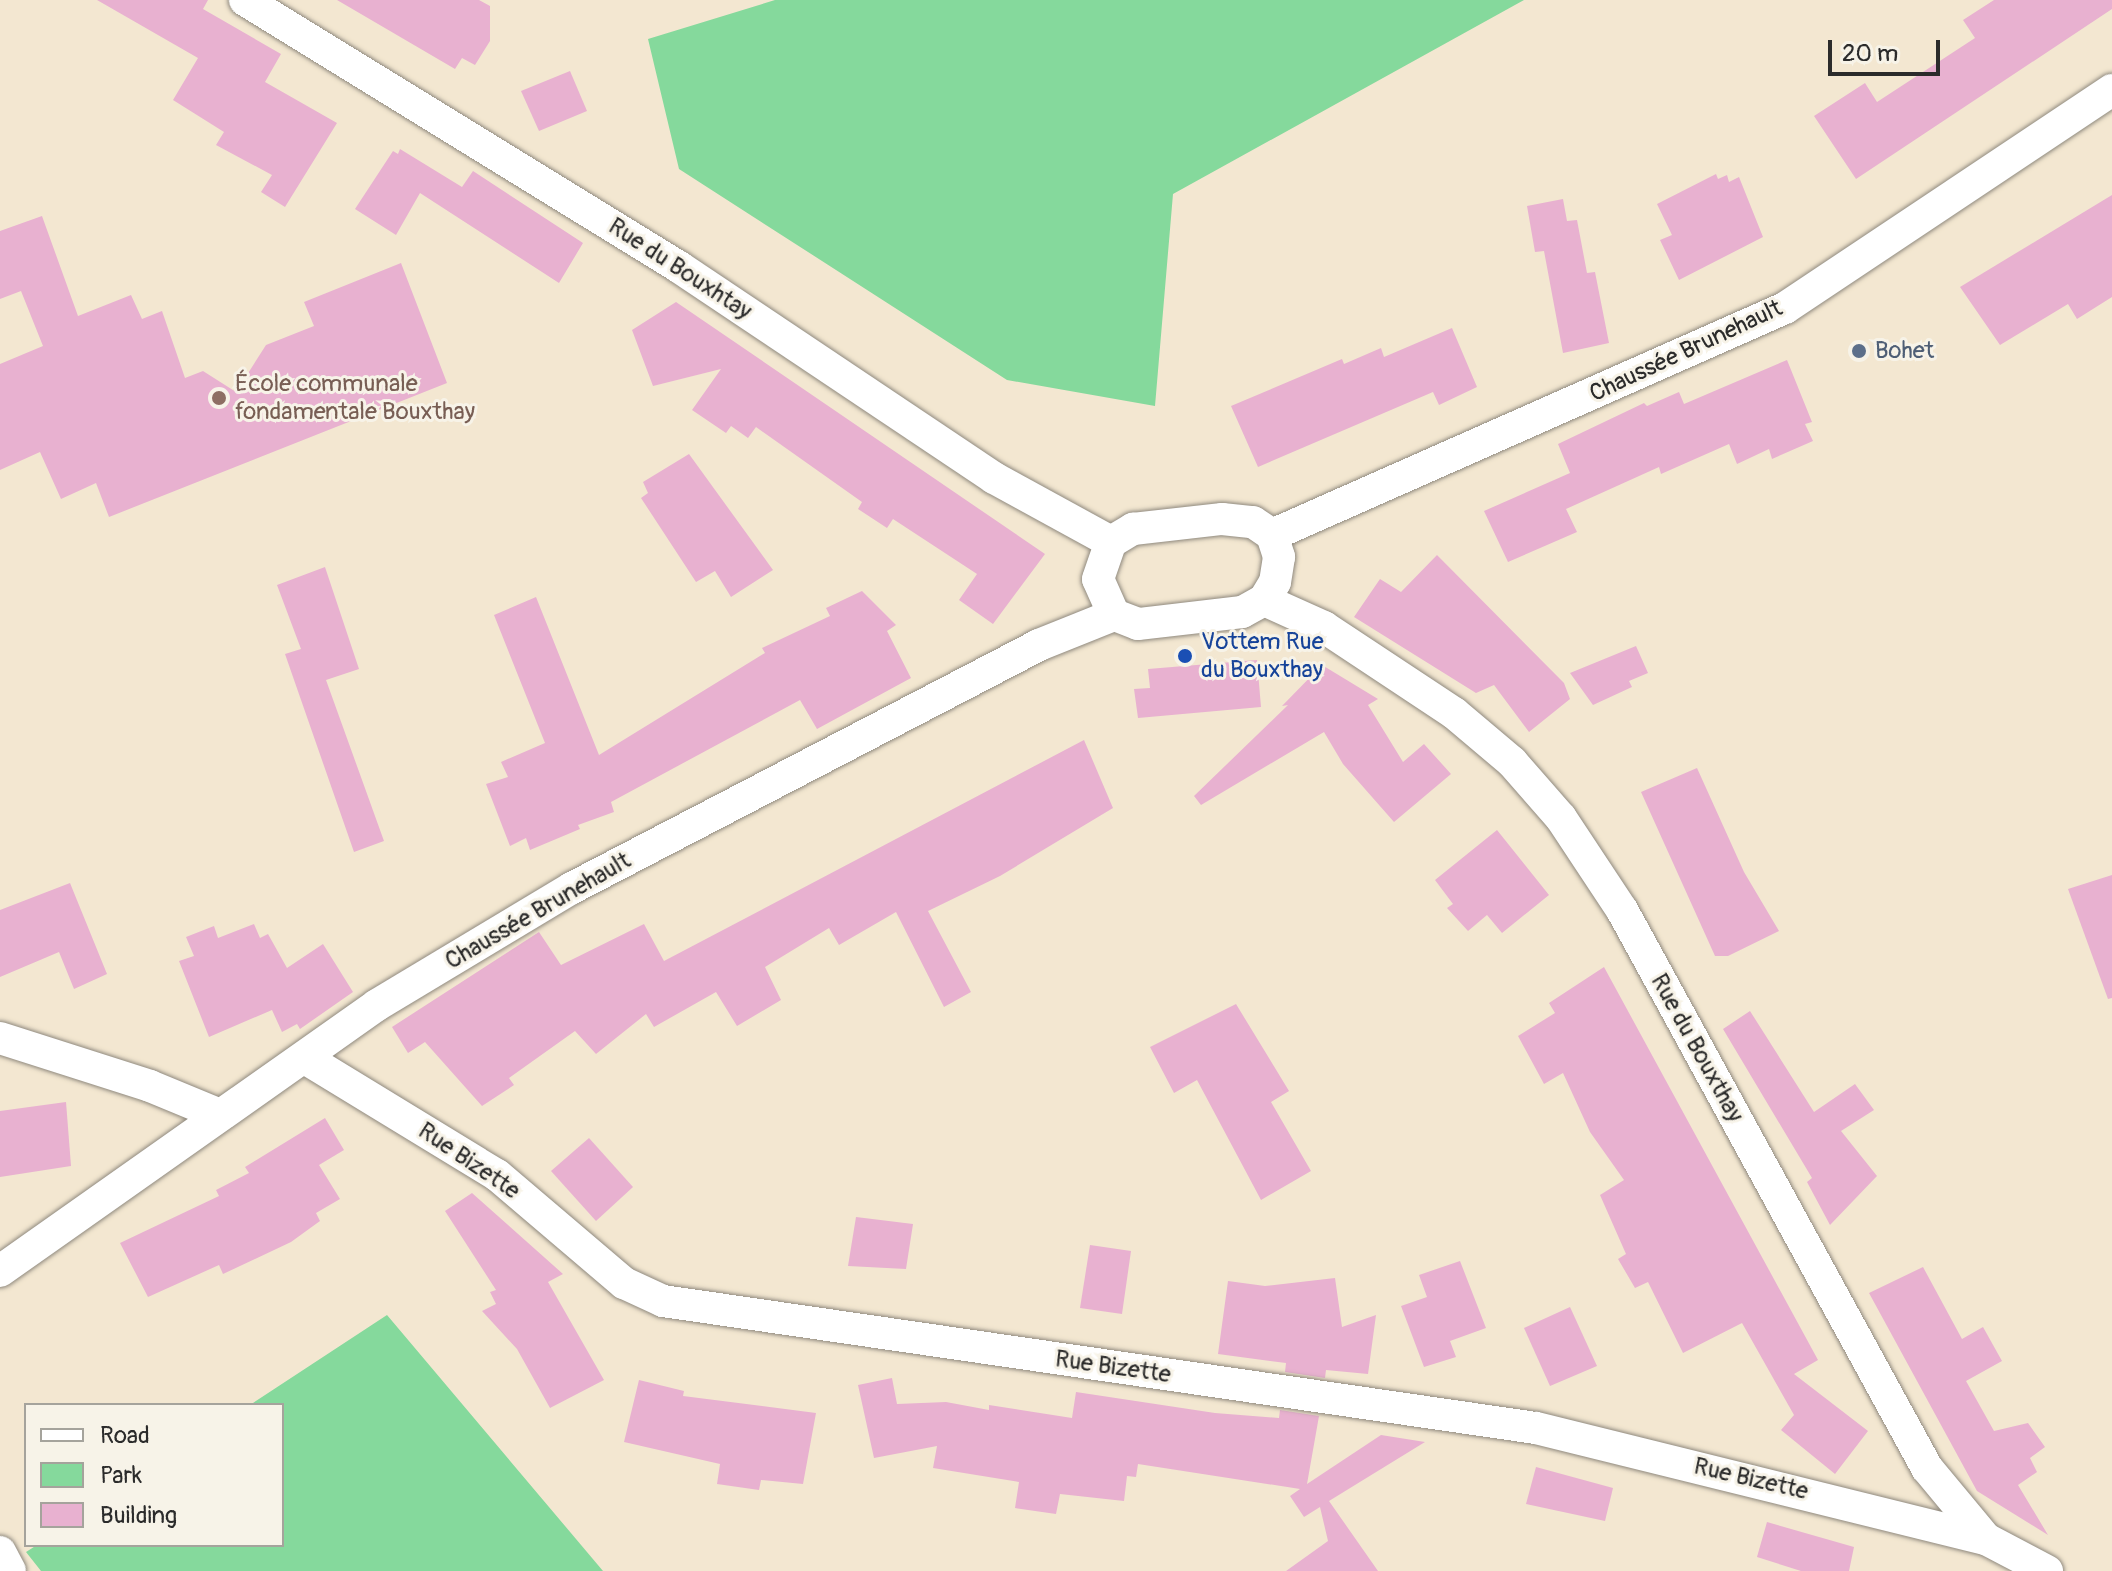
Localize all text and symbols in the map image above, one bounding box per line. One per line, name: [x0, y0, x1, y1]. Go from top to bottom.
scale bar: [1832, 24, 1944, 74]
text: 20 m: [1842, 39, 1898, 68]
street label: Rue du Bouxhtay: [603, 212, 757, 326]
street label: Chaussée Brunehault: [1585, 294, 1787, 408]
place label: Bohet: [1875, 337, 1934, 365]
marker: Bohet: [1850, 342, 1868, 360]
place label: École communale fondamentale Bouxthay: [235, 370, 475, 426]
marker: École communale fondamentale Bouxthay: [210, 389, 228, 407]
place label: Vottem Rue du Bouxthay: [1201, 628, 1324, 684]
marker: Vottem Rue du Bouxthay: [1176, 647, 1194, 665]
street label: Chaussée Brunehault: [440, 846, 636, 976]
street label: Rue du Bouxthay: [1644, 969, 1750, 1127]
street label: Rue Bizette: [413, 1117, 525, 1205]
street label: Rue Bizette: [1053, 1345, 1173, 1389]
legend: [24, 1403, 284, 1547]
text: Road: [100, 1421, 150, 1450]
street label: Rue Bizette: [1691, 1452, 1811, 1506]
text: Park: [100, 1461, 142, 1490]
text: Building: [100, 1501, 177, 1530]

